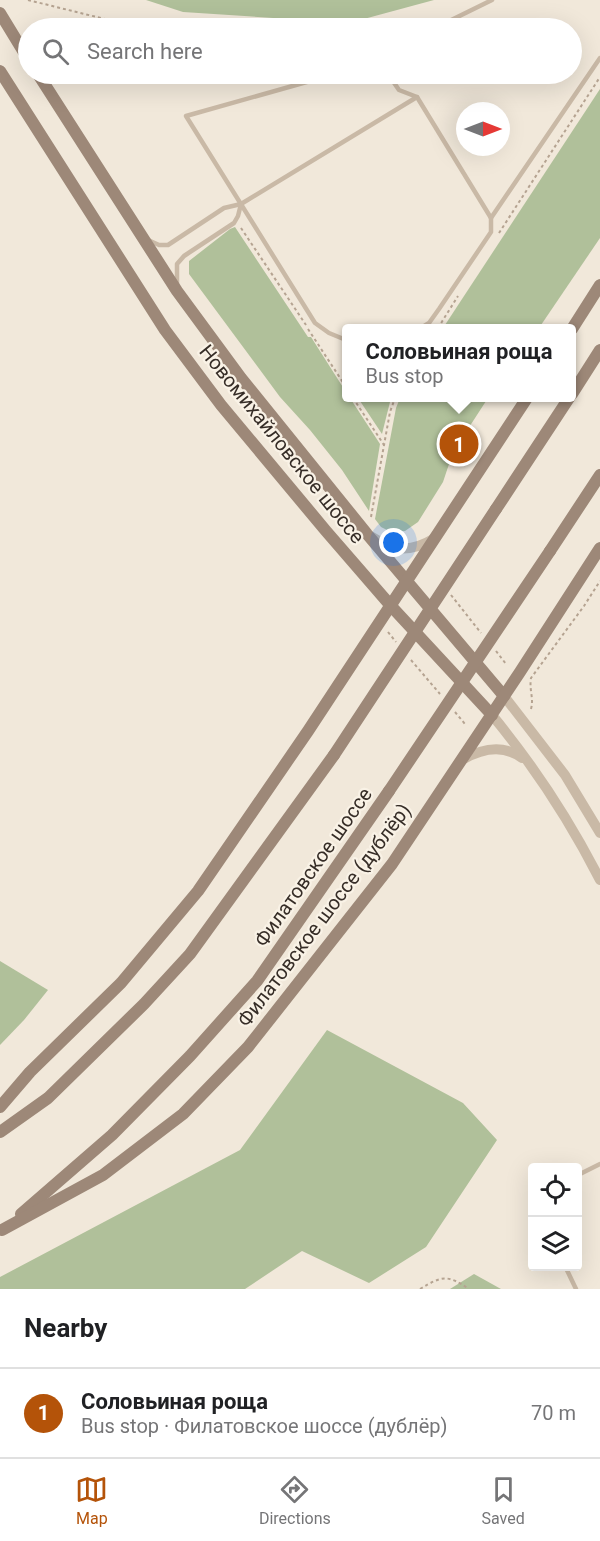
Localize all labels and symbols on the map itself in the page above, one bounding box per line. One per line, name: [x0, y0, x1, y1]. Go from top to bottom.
north arrow: [456, 102, 510, 156]
street label: Новомихайловское шоссе: [194, 340, 370, 548]
pin: 1: [440, 422, 478, 466]
your location: [379, 528, 408, 557]
street label: Филатовское шоссе: [249, 783, 377, 951]
street label: Филатовское шоссе (дублёр): [232, 799, 416, 1031]

